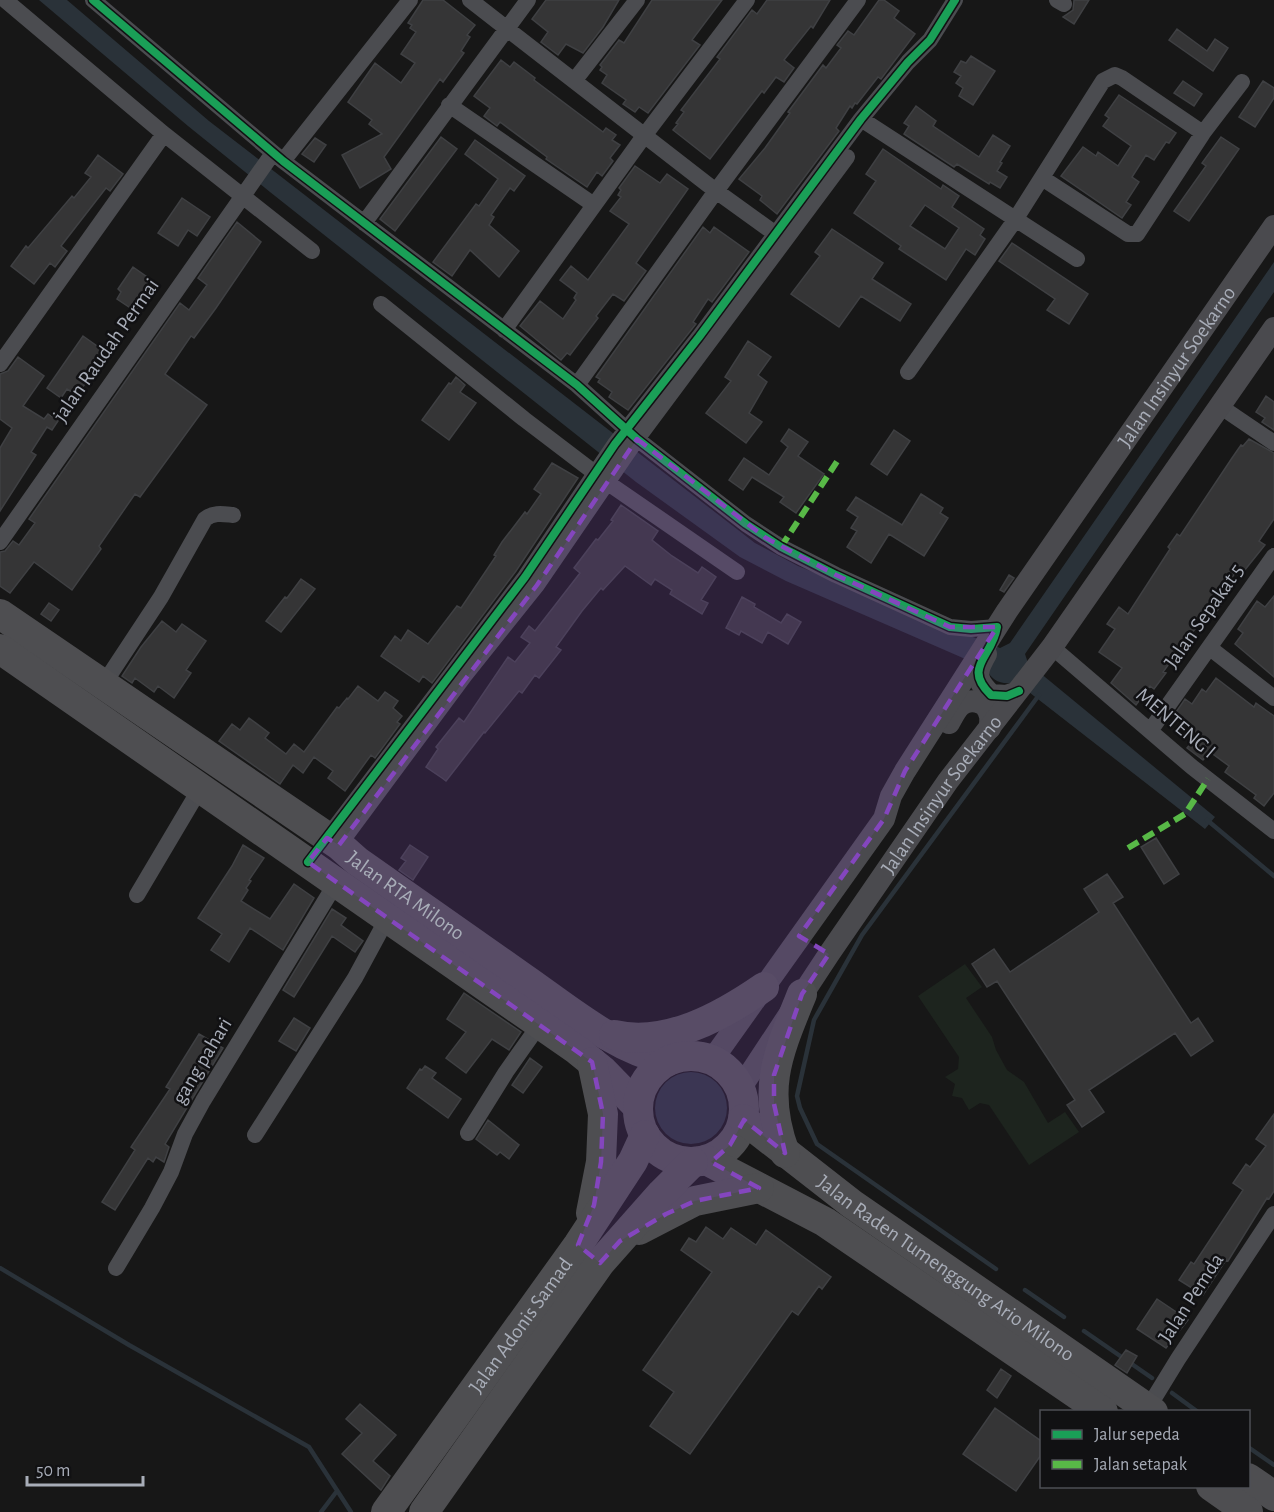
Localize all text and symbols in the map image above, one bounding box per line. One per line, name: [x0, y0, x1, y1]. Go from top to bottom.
street label: jalan Raudah Permai: [49, 275, 163, 425]
street label: Jalan Insinyur Soekarno: [1114, 282, 1239, 451]
street label: Jalan Sepakat 5: [1160, 560, 1248, 672]
street label: MENTENG I: [1132, 684, 1220, 762]
street label: Jalan Insinyur Soekarno: [877, 711, 1006, 877]
street label: Jalan RTA Milono: [343, 847, 469, 944]
street label: gang pahari: [168, 1014, 236, 1108]
street label: Jalan Raden Tumenggung Ario Milono: [814, 1171, 1078, 1365]
street label: Jalan Pemda: [1154, 1249, 1228, 1346]
street label: Jalan Adonis Samad: [465, 1254, 576, 1397]
legend: [1040, 1410, 1250, 1488]
text: Jalur sepeda: [1094, 1426, 1180, 1444]
scale bar: [27, 1449, 142, 1487]
text: Jalan setapak: [1094, 1456, 1188, 1474]
text: 50 m: [36, 1462, 70, 1480]

